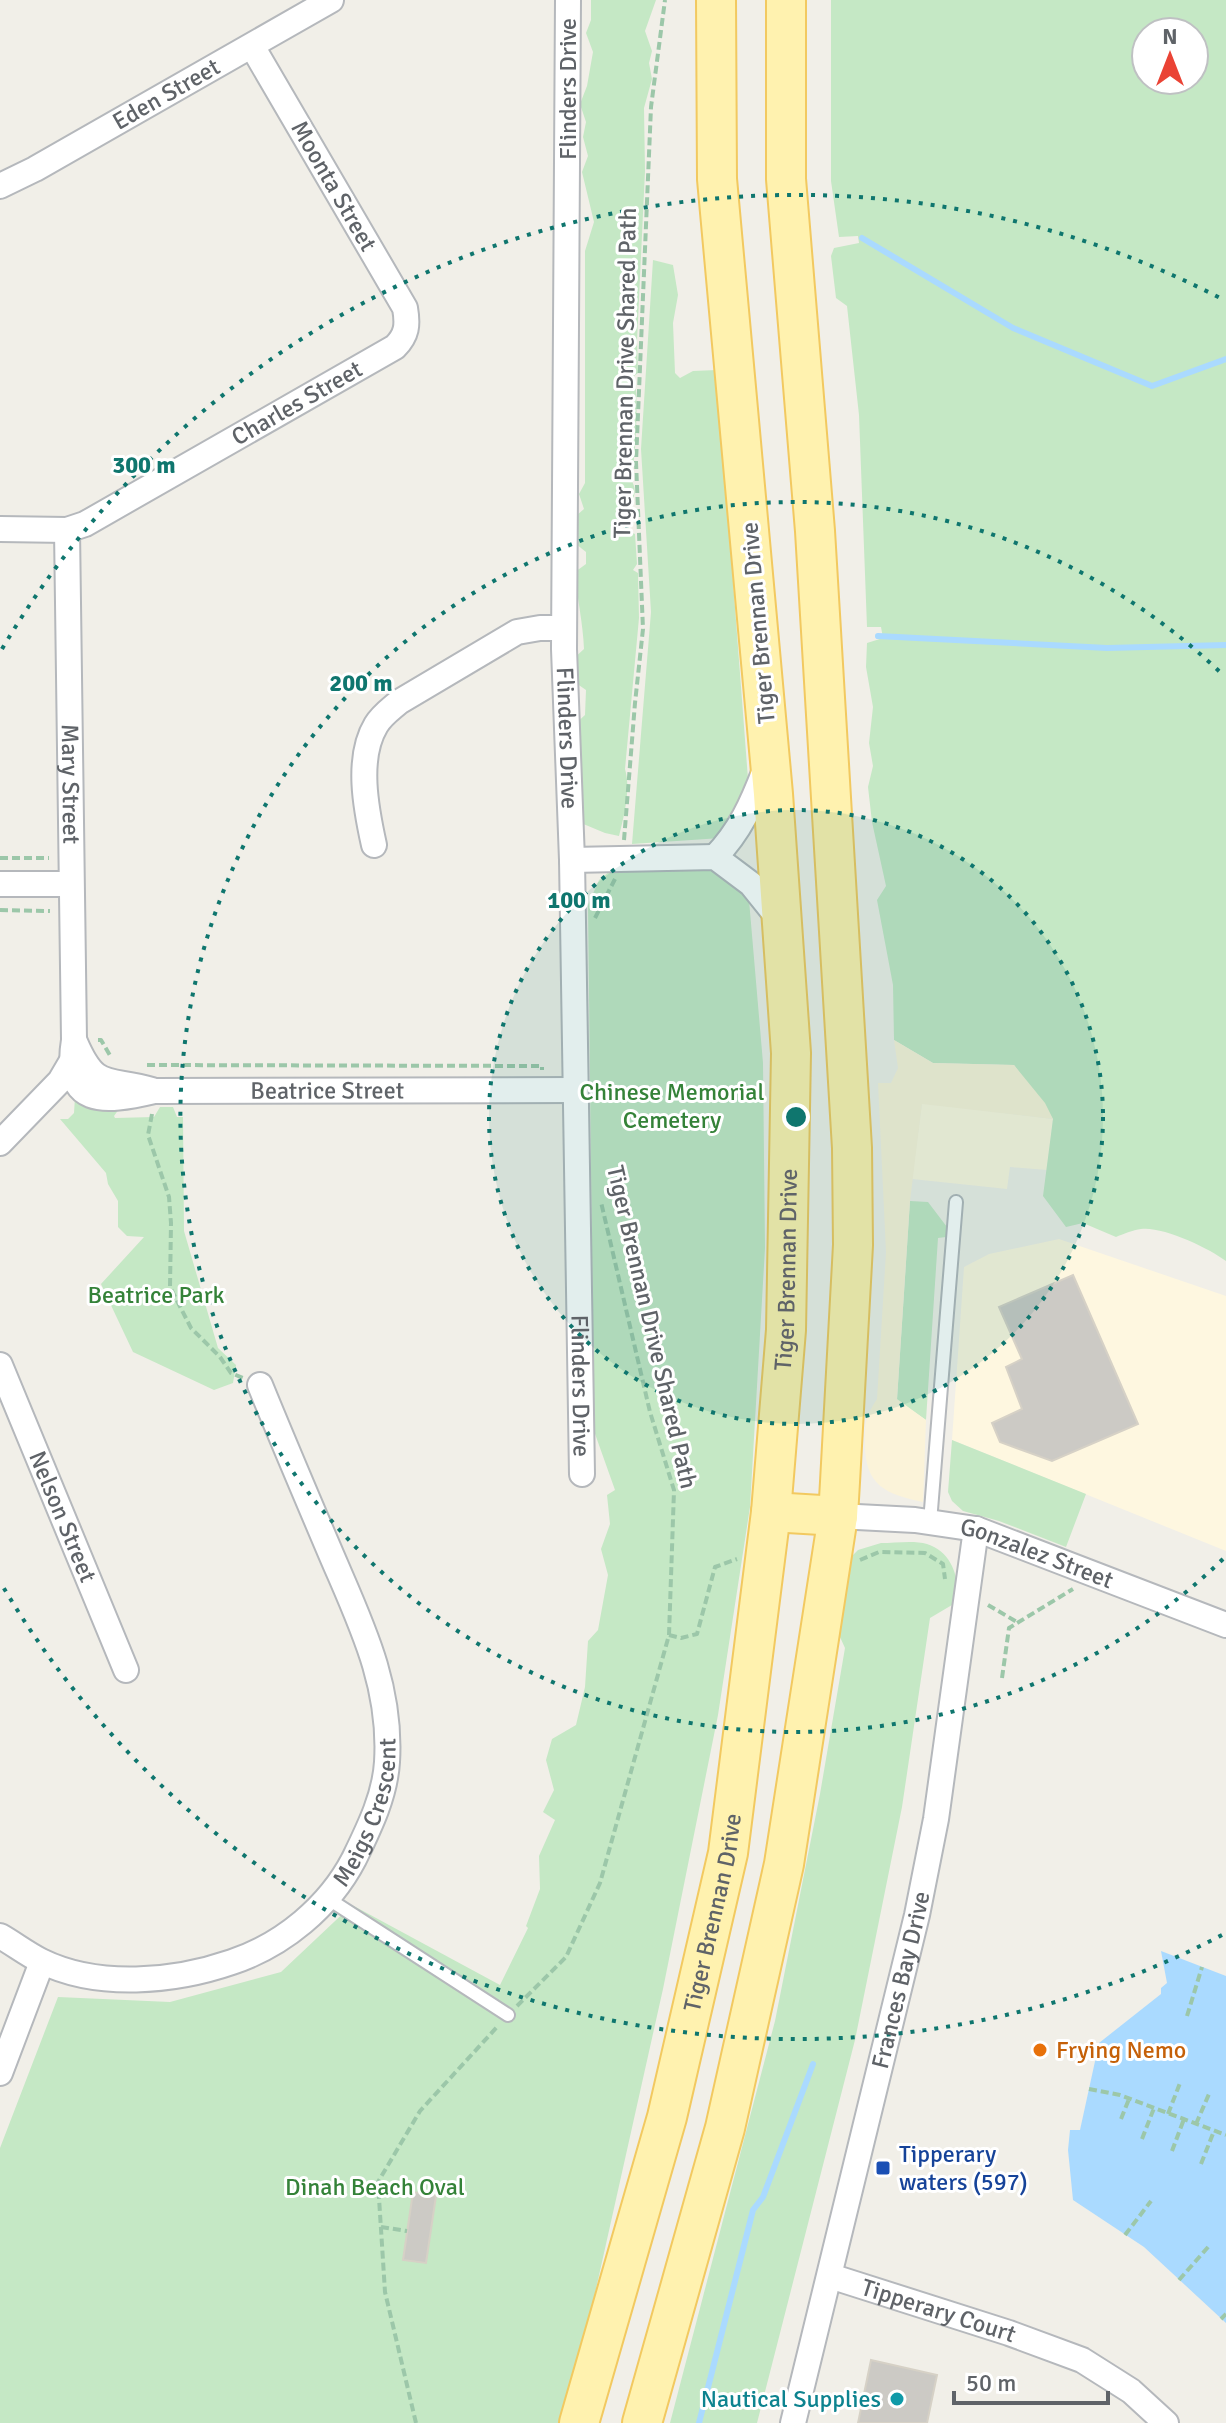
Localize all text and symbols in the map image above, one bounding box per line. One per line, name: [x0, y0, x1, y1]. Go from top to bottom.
north arrow: [1130, 16, 1210, 96]
street label: Flinders Drive: [553, 18, 583, 160]
text: N: [1162, 23, 1178, 50]
street label: Eden Street: [107, 52, 225, 137]
street label: Moonta Street: [285, 115, 383, 257]
street label: Tiger Brennan Drive Shared Path: [607, 207, 643, 539]
street label: Charles Street: [226, 354, 368, 452]
text: 300 m: [112, 450, 176, 480]
street label: Tiger Brennan Drive: [734, 521, 782, 725]
street label: Flinders Drive: [550, 666, 585, 810]
text: 200 m: [329, 668, 393, 698]
street label: Mary Street: [55, 724, 86, 844]
text: 100 m: [547, 885, 611, 915]
street label: Beatrice Street: [250, 1075, 404, 1106]
park label: Chinese Memorial Cemetery: [580, 1077, 764, 1135]
centre of rings: [782, 1103, 810, 1131]
street label: Tiger Brennan Drive Shared Path: [600, 1162, 704, 1492]
street label: Tiger Brennan Drive: [768, 1168, 804, 1372]
park label: Beatrice Park: [87, 1280, 225, 1310]
street label: Flinders Drive: [564, 1314, 597, 1457]
street label: Nelson Street: [22, 1446, 103, 1587]
street label: Gonzalez Street: [959, 1512, 1118, 1595]
street label: Meigs Crescent: [326, 1738, 403, 1892]
street label: Tiger Brennan Drive: [677, 1812, 748, 2015]
street label: Frances Bay Drive: [865, 1889, 936, 2072]
place label: Frying Nemo: [1056, 2035, 1186, 2065]
marker: Frying Nemo: [1031, 2041, 1049, 2059]
place label: Tipperary waters (597): [899, 2139, 1028, 2197]
marker: Tipperary waters (597): [874, 2159, 892, 2177]
park label: Dinah Beach Oval: [285, 2172, 465, 2202]
street label: Tipperary Court: [858, 2272, 1020, 2349]
scale bar: [954, 2355, 1108, 2405]
text: 50 m: [966, 2368, 1016, 2398]
place label: Nautical Supplies: [701, 2384, 881, 2414]
marker: Nautical Supplies: [888, 2390, 906, 2408]

